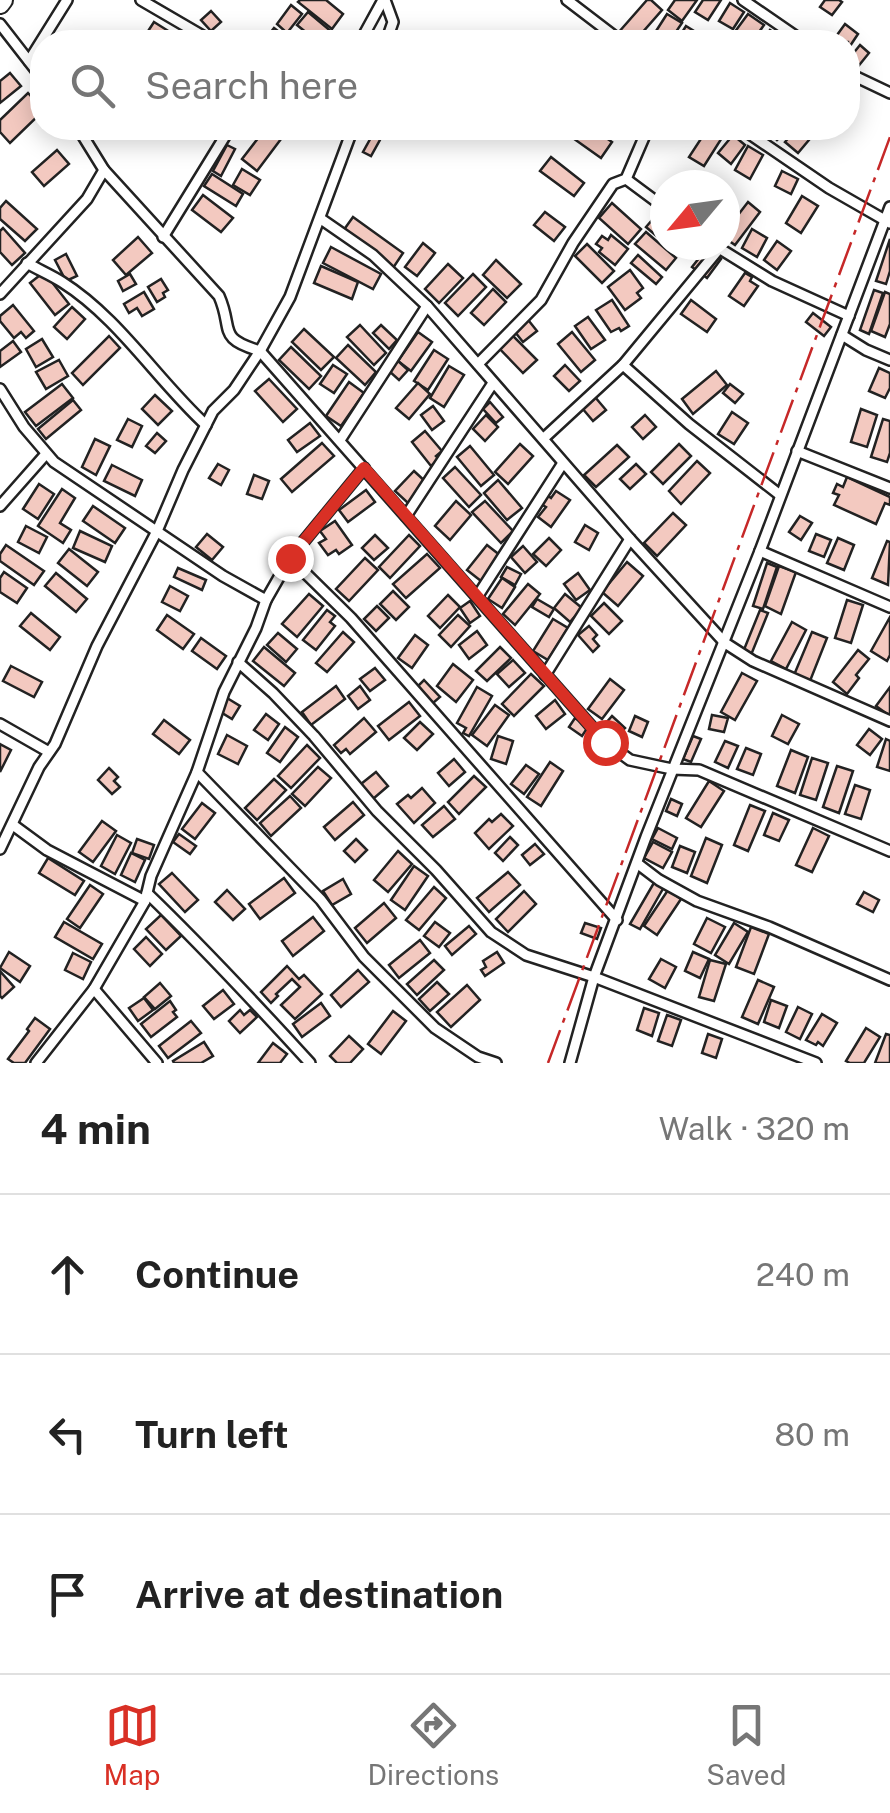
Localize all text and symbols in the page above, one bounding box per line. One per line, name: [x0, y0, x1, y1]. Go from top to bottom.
search box: [30, 30, 860, 140]
icon: search: [65, 58, 120, 113]
text: Search here: [145, 63, 358, 108]
north arrow: [650, 170, 740, 260]
route end: [268, 536, 314, 582]
route start: [583, 720, 629, 766]
text: 4 min: [40, 1104, 151, 1153]
text: Walk · 320 m: [659, 1110, 850, 1147]
icon: ahead: [40, 1247, 95, 1302]
text: Continue: [135, 1252, 299, 1297]
text: 240 m: [756, 1256, 850, 1293]
icon: left: [40, 1407, 95, 1462]
text: Turn left: [135, 1412, 289, 1457]
text: 80 m: [774, 1416, 850, 1453]
icon: arrive: [40, 1567, 95, 1622]
text: Arrive at destination: [135, 1572, 503, 1617]
tab: Map: [104, 1698, 160, 1791]
tab: Directions: [368, 1698, 499, 1791]
tab: Saved: [706, 1698, 786, 1791]

